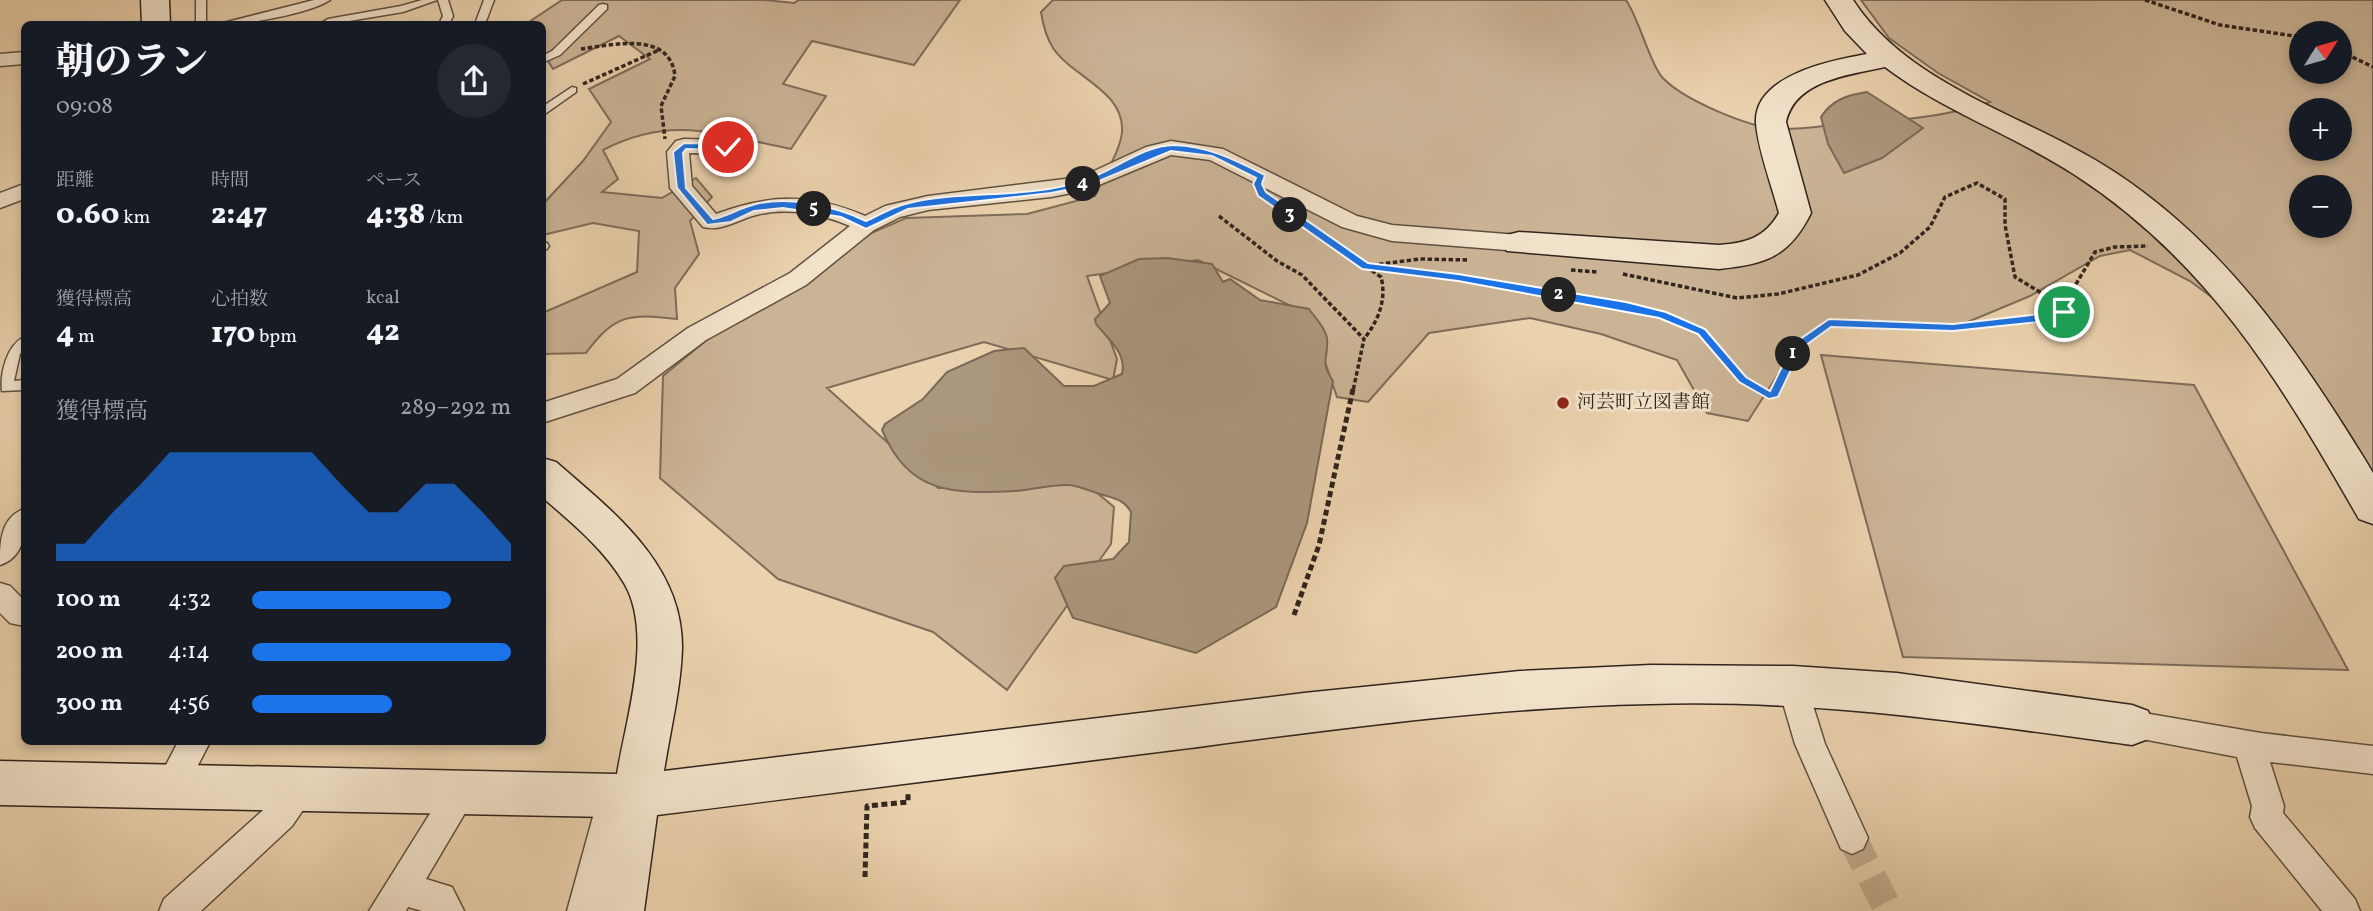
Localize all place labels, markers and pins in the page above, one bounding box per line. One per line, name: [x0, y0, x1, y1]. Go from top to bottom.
pin: [698, 117, 758, 177]
pin: 4: [1066, 166, 1100, 202]
pin: 5: [796, 192, 832, 227]
pin: 3: [1272, 198, 1308, 232]
pin: 2: [1542, 278, 1576, 312]
pin: [2034, 282, 2094, 342]
pin: 1: [1776, 336, 1811, 372]
place label: 河芸町立図書館: [1577, 390, 1710, 416]
marker: 河芸町立図書館: [1555, 395, 1571, 411]

